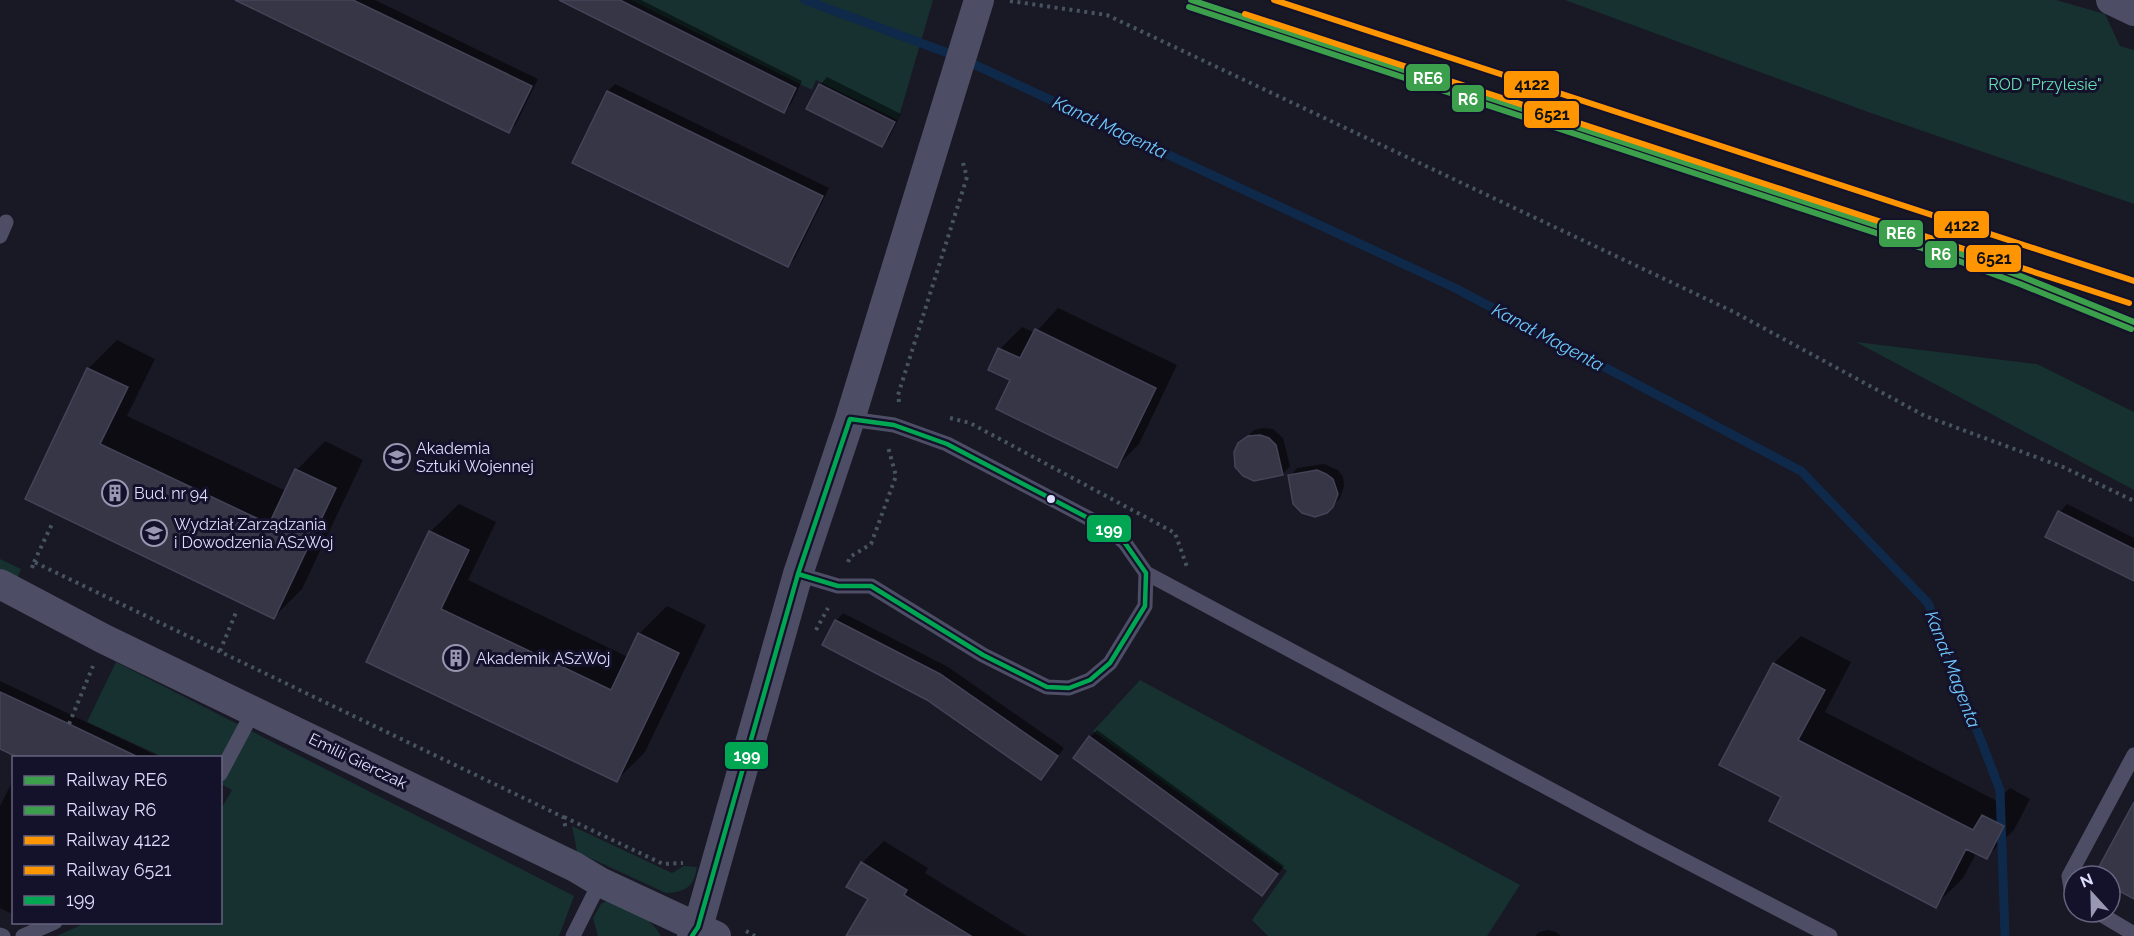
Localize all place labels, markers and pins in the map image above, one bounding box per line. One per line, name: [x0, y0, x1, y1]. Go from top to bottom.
place label: Akademia Sztuki Wojennej: [416, 439, 534, 476]
school or university icon: Akademia Sztuki Wojennej: [382, 442, 412, 472]
building icon: Bud. nr 94: [100, 478, 130, 508]
place label: Bud. nr 94: [134, 484, 208, 503]
unlabelled marker: [1045, 493, 1057, 505]
place label: Wydział Zarządzania i Dowodzenia ASzWoj: [174, 515, 333, 552]
school or university icon: Wydział Zarządzania i Dowodzenia ASzWoj: [139, 518, 169, 548]
building icon: Akademik ASzWoj: [441, 643, 471, 673]
place label: Akademik ASzWoj: [476, 649, 610, 668]

